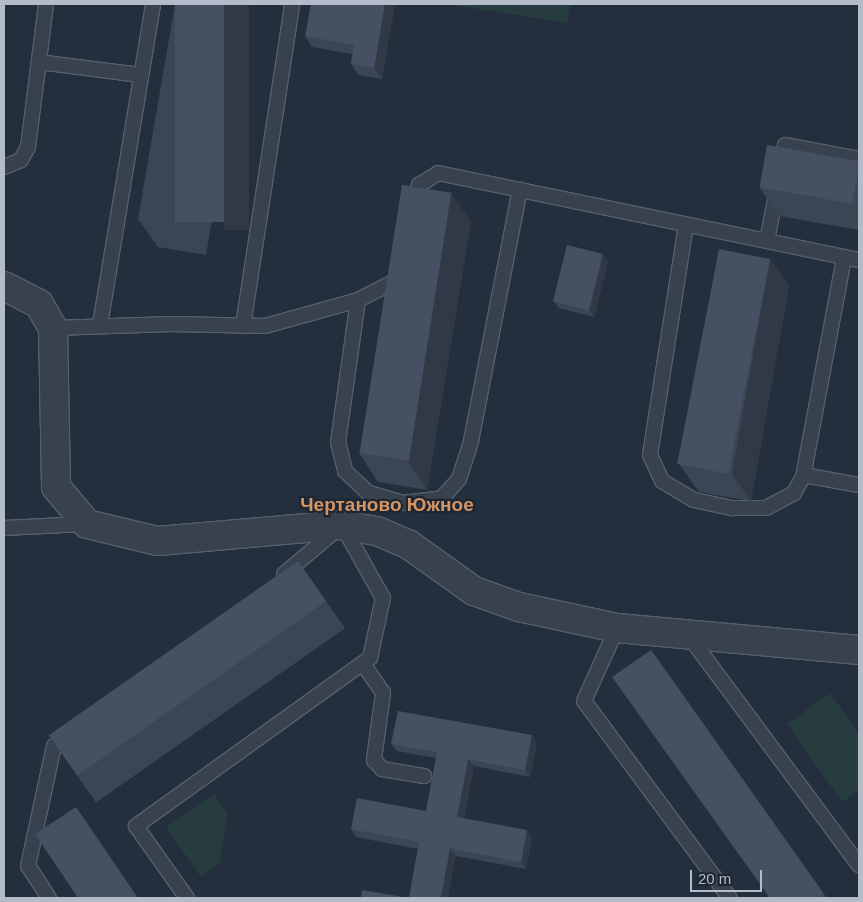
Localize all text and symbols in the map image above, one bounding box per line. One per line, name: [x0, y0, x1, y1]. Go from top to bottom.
district label: Чертаново Южное: [300, 494, 474, 516]
scale bar: [693, 860, 766, 892]
text: 20 m: [698, 870, 731, 887]

